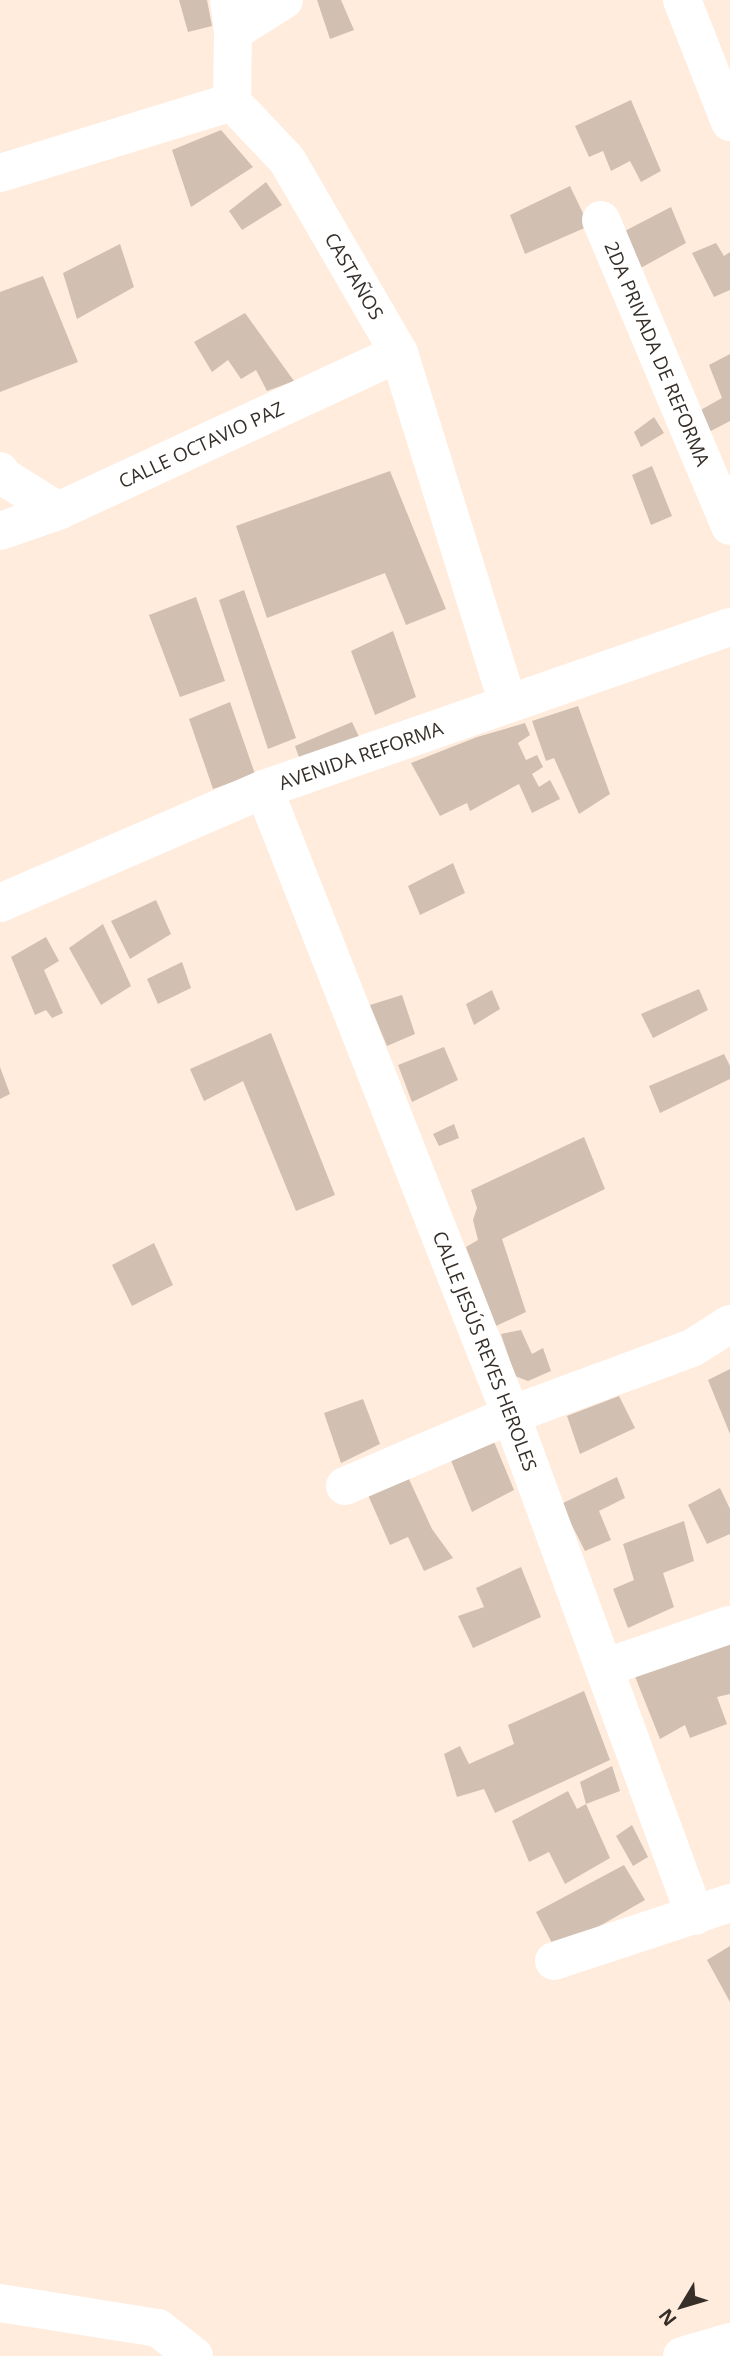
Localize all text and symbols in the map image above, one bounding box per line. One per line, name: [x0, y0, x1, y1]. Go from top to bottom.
street label: CASTAÑOS: [319, 228, 390, 324]
street label: 2DA PRIVADA DE REFORMA: [598, 237, 716, 470]
street label: CALLE OCTAVIO PAZ: [114, 395, 288, 494]
street label: AVENIDA REFORMA: [275, 715, 446, 796]
street label: CALLE JESÚS REYES HEROLES: [427, 1227, 543, 1475]
north arrow: [646, 2272, 716, 2342]
text: N: [653, 2303, 683, 2332]

